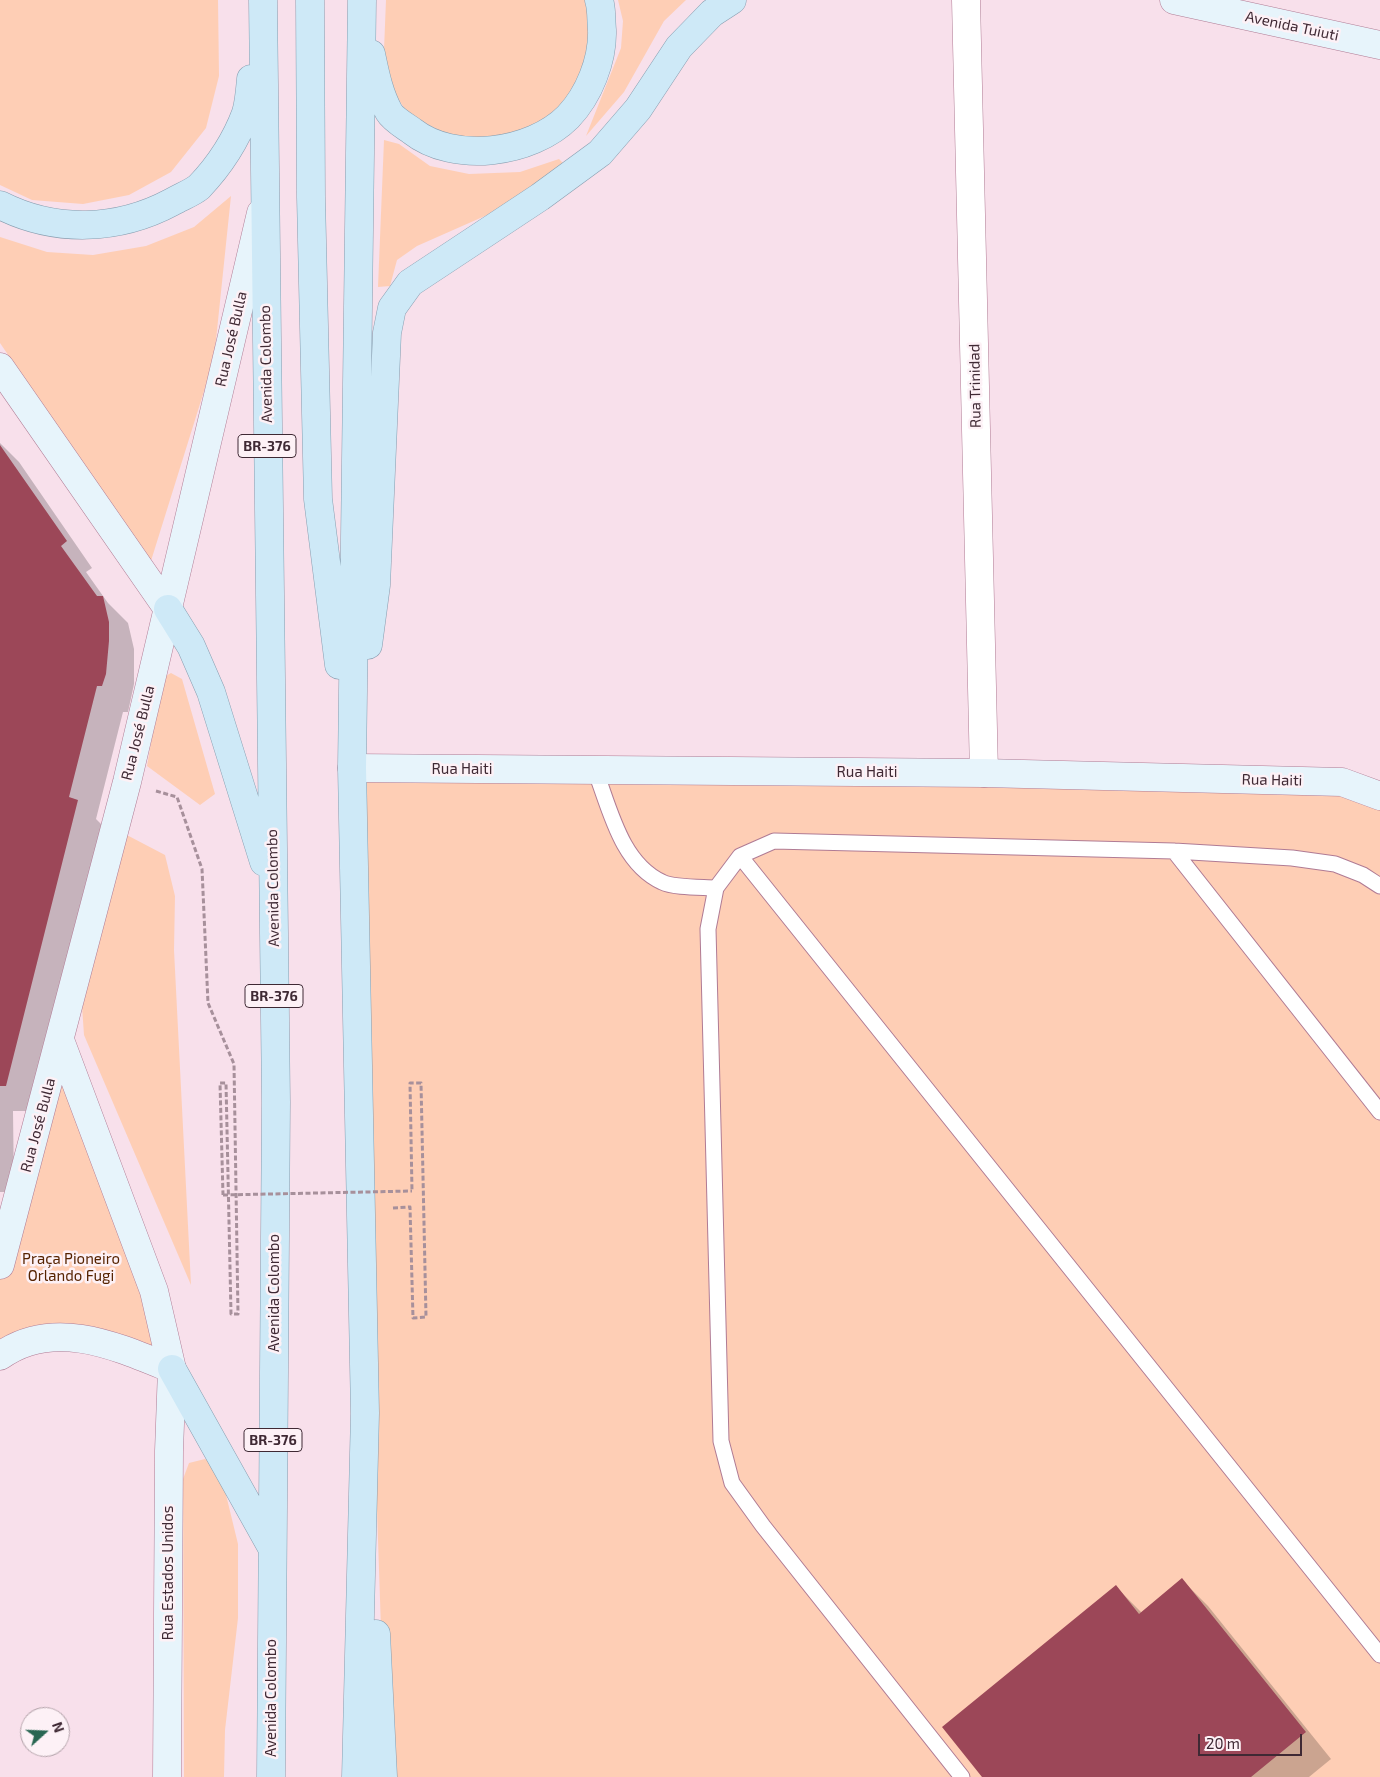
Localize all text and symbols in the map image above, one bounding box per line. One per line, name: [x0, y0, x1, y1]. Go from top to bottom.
street label: Avenida Tuiuti: [1244, 7, 1340, 45]
street label: Rua José Bulla: [211, 290, 251, 388]
street label: Avenida Colombo: [256, 305, 276, 423]
street label: Rua Trinidad: [965, 344, 985, 428]
road number: BR-376: [238, 434, 296, 458]
street label: Rua José Bulla: [118, 684, 158, 782]
street label: Rua Haiti: [432, 760, 492, 778]
street label: Rua Haiti: [837, 763, 897, 781]
street label: Rua Haiti: [1241, 770, 1303, 790]
street label: Avenida Colombo: [263, 829, 283, 947]
road number: BR-376: [245, 984, 303, 1008]
street label: Rua José Bulla: [17, 1076, 59, 1174]
street label: Avenida Colombo: [265, 1234, 283, 1352]
park label: Praça Pioneiro Orlando Fugi: [22, 1250, 120, 1285]
road number: BR-376: [244, 1428, 302, 1452]
street label: Rua Estados Unidos: [159, 1506, 177, 1640]
street label: Avenida Colombo: [262, 1639, 280, 1757]
north arrow: [20, 1707, 70, 1757]
text: N: [49, 1719, 68, 1735]
scale bar: [1200, 1724, 1304, 1756]
text: 20 m: [1206, 1734, 1240, 1752]

